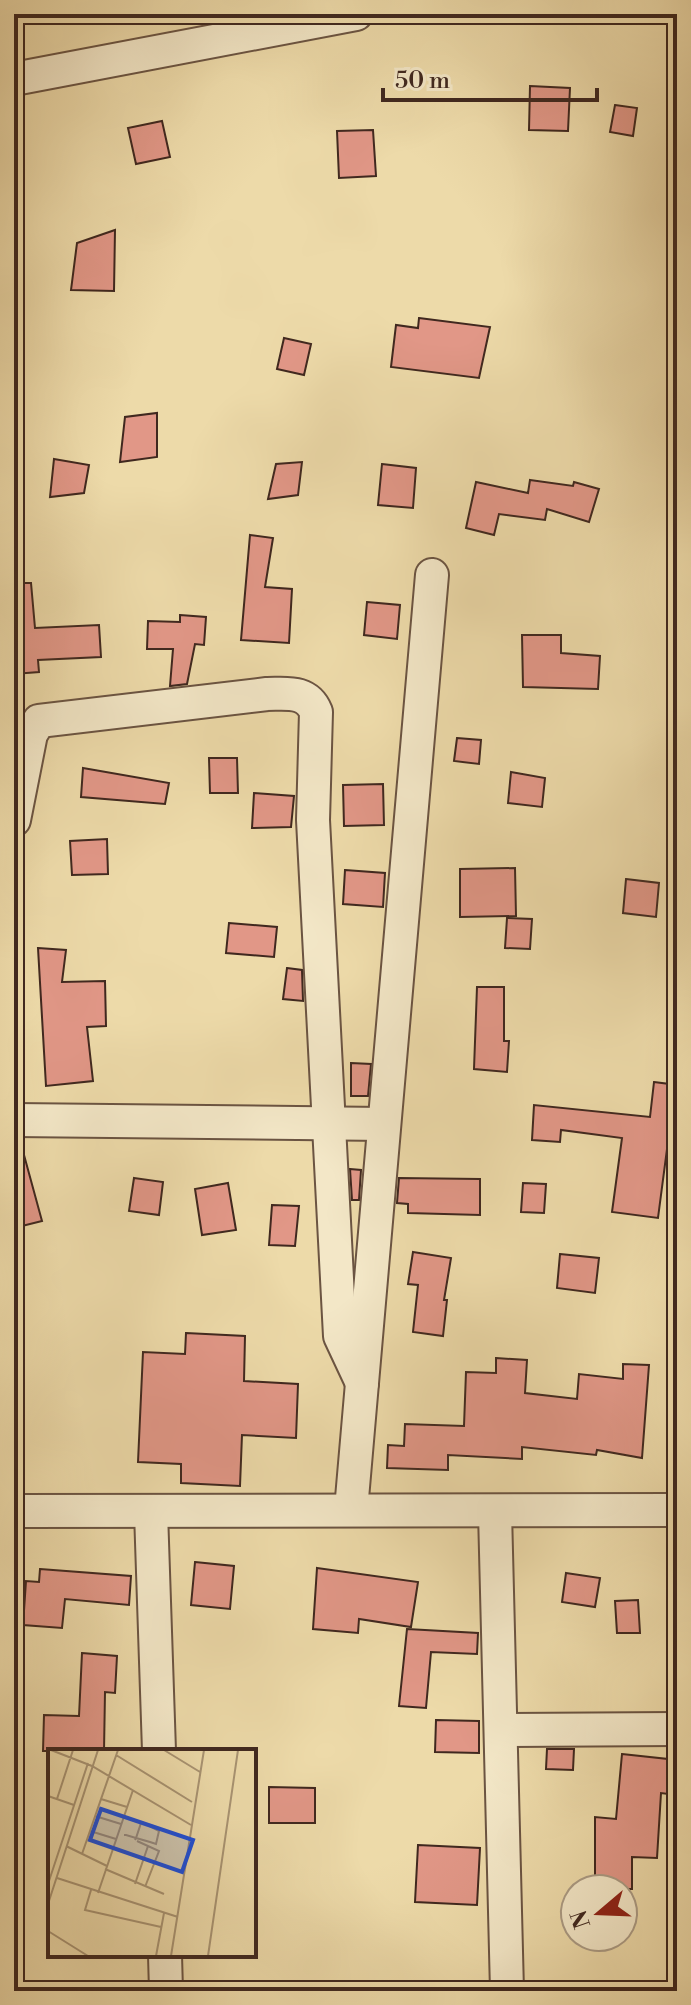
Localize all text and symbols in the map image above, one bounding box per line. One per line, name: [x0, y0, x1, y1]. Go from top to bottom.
scale bar: [383, 52, 597, 102]
text: 50 m: [395, 66, 450, 96]
inset map: [48, 1749, 256, 1957]
north arrow: [559, 1873, 639, 1953]
text: N: [566, 1906, 597, 1932]

